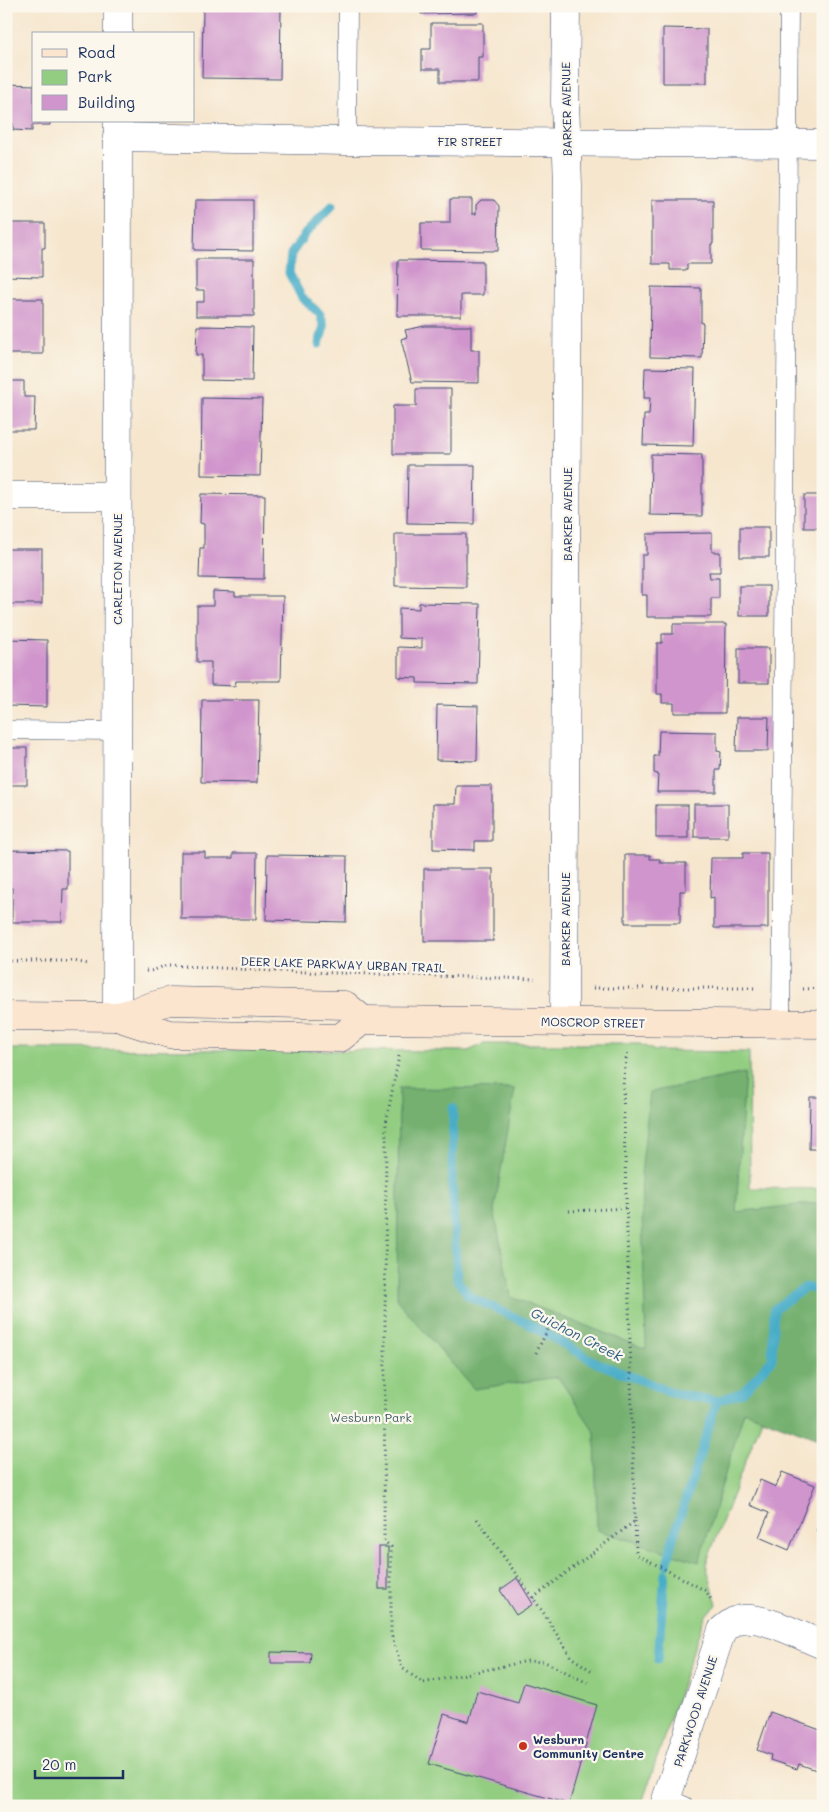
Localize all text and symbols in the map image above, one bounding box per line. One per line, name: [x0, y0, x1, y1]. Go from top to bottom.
legend: [32, 32, 195, 122]
text: Road: [78, 42, 115, 62]
street label: BARKER AVENUE: [557, 62, 575, 156]
text: Park: [78, 66, 112, 86]
text: Building: [78, 92, 135, 112]
street label: FIR STREET: [437, 133, 503, 149]
street label: BARKER AVENUE: [559, 467, 575, 561]
street label: CARLETON AVENUE: [109, 513, 125, 625]
street label: BARKER AVENUE: [557, 872, 573, 966]
street label: DEER LAKE PARKWAY URBAN TRAIL: [240, 952, 446, 976]
street label: MOSCROP STREET: [541, 1013, 646, 1031]
water label: Guichon Creek: [528, 1303, 627, 1366]
park label: Wesburn Park: [330, 1409, 412, 1425]
street label: PARKWOOD AVENUE: [669, 1653, 721, 1769]
place label: Wesburn Community Centre: [533, 1731, 644, 1761]
marker: Wesburn Community Centre: [517, 1740, 529, 1752]
scale bar: [35, 1747, 122, 1779]
text: 20 m: [42, 1754, 76, 1774]

